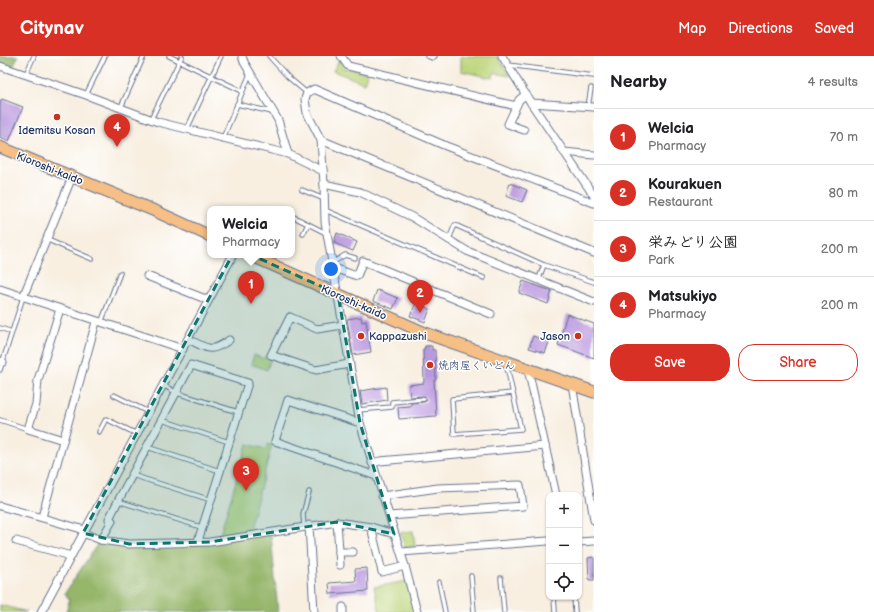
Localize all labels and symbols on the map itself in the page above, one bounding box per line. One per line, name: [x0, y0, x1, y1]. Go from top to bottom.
marker: Idemitsu Kosan: [52, 112, 62, 122]
pin: 4: [104, 114, 130, 147]
place label: Idemitsu Kosan: [19, 124, 95, 137]
street label: Kioroshi-kaido: [15, 149, 85, 188]
your location: [321, 259, 341, 279]
pin: 1: [238, 271, 264, 304]
pin: 2: [407, 280, 433, 313]
street label: Kioroshi-kaido: [319, 282, 389, 323]
place label: Kappazushi: [369, 330, 427, 343]
place label: Jason: [540, 330, 570, 343]
marker: Kappazushi: [356, 331, 366, 341]
marker: Jason: [573, 331, 583, 341]
place label: 焼肉屋くいどん: [438, 359, 515, 372]
marker: 焼肉屋くいどん: [425, 360, 435, 370]
pin: 3: [233, 458, 259, 491]

